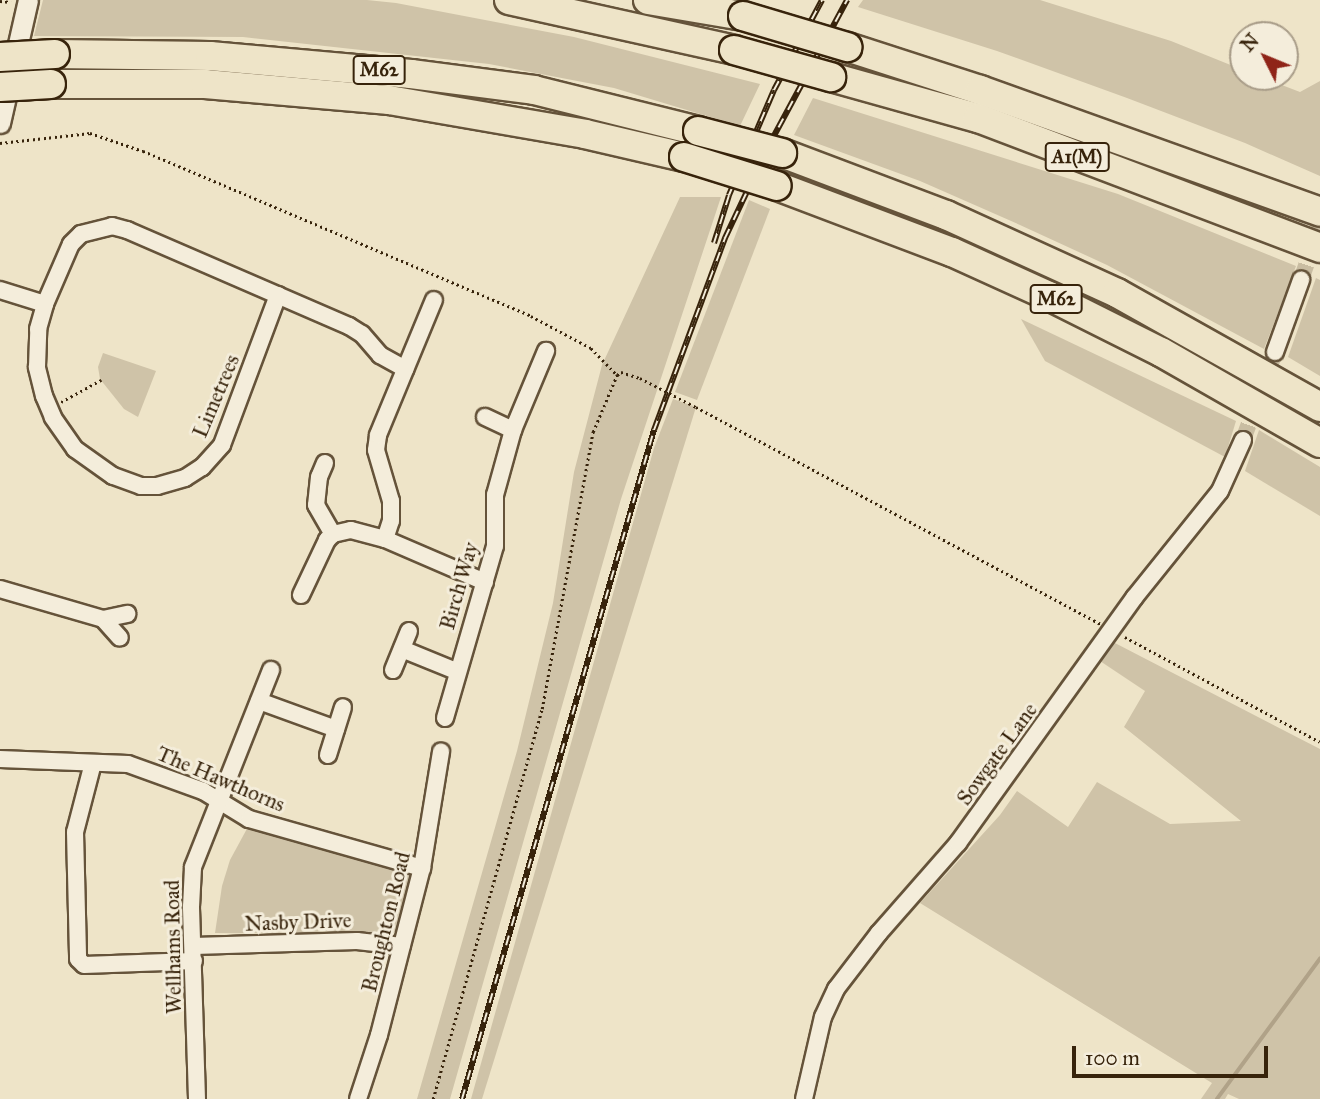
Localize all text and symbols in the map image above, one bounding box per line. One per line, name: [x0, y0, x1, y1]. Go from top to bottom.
north arrow: [1229, 21, 1299, 91]
text: N: [1236, 29, 1264, 56]
road number: M62: [351, 54, 407, 86]
road number: A1(M): [1044, 141, 1110, 172]
road number: M62: [1028, 284, 1084, 314]
street label: Limetrees: [187, 351, 245, 441]
street label: Birch Way: [435, 539, 483, 633]
street label: Sowgate Lane: [951, 698, 1043, 810]
street label: The Hawthorns: [153, 741, 289, 817]
street label: Broughton Road: [356, 849, 416, 995]
street label: Wellhams Road: [159, 880, 187, 1014]
street label: Nasby Drive: [244, 908, 352, 936]
scale bar: [1075, 1032, 1271, 1076]
text: 100 m: [1085, 1045, 1140, 1071]

